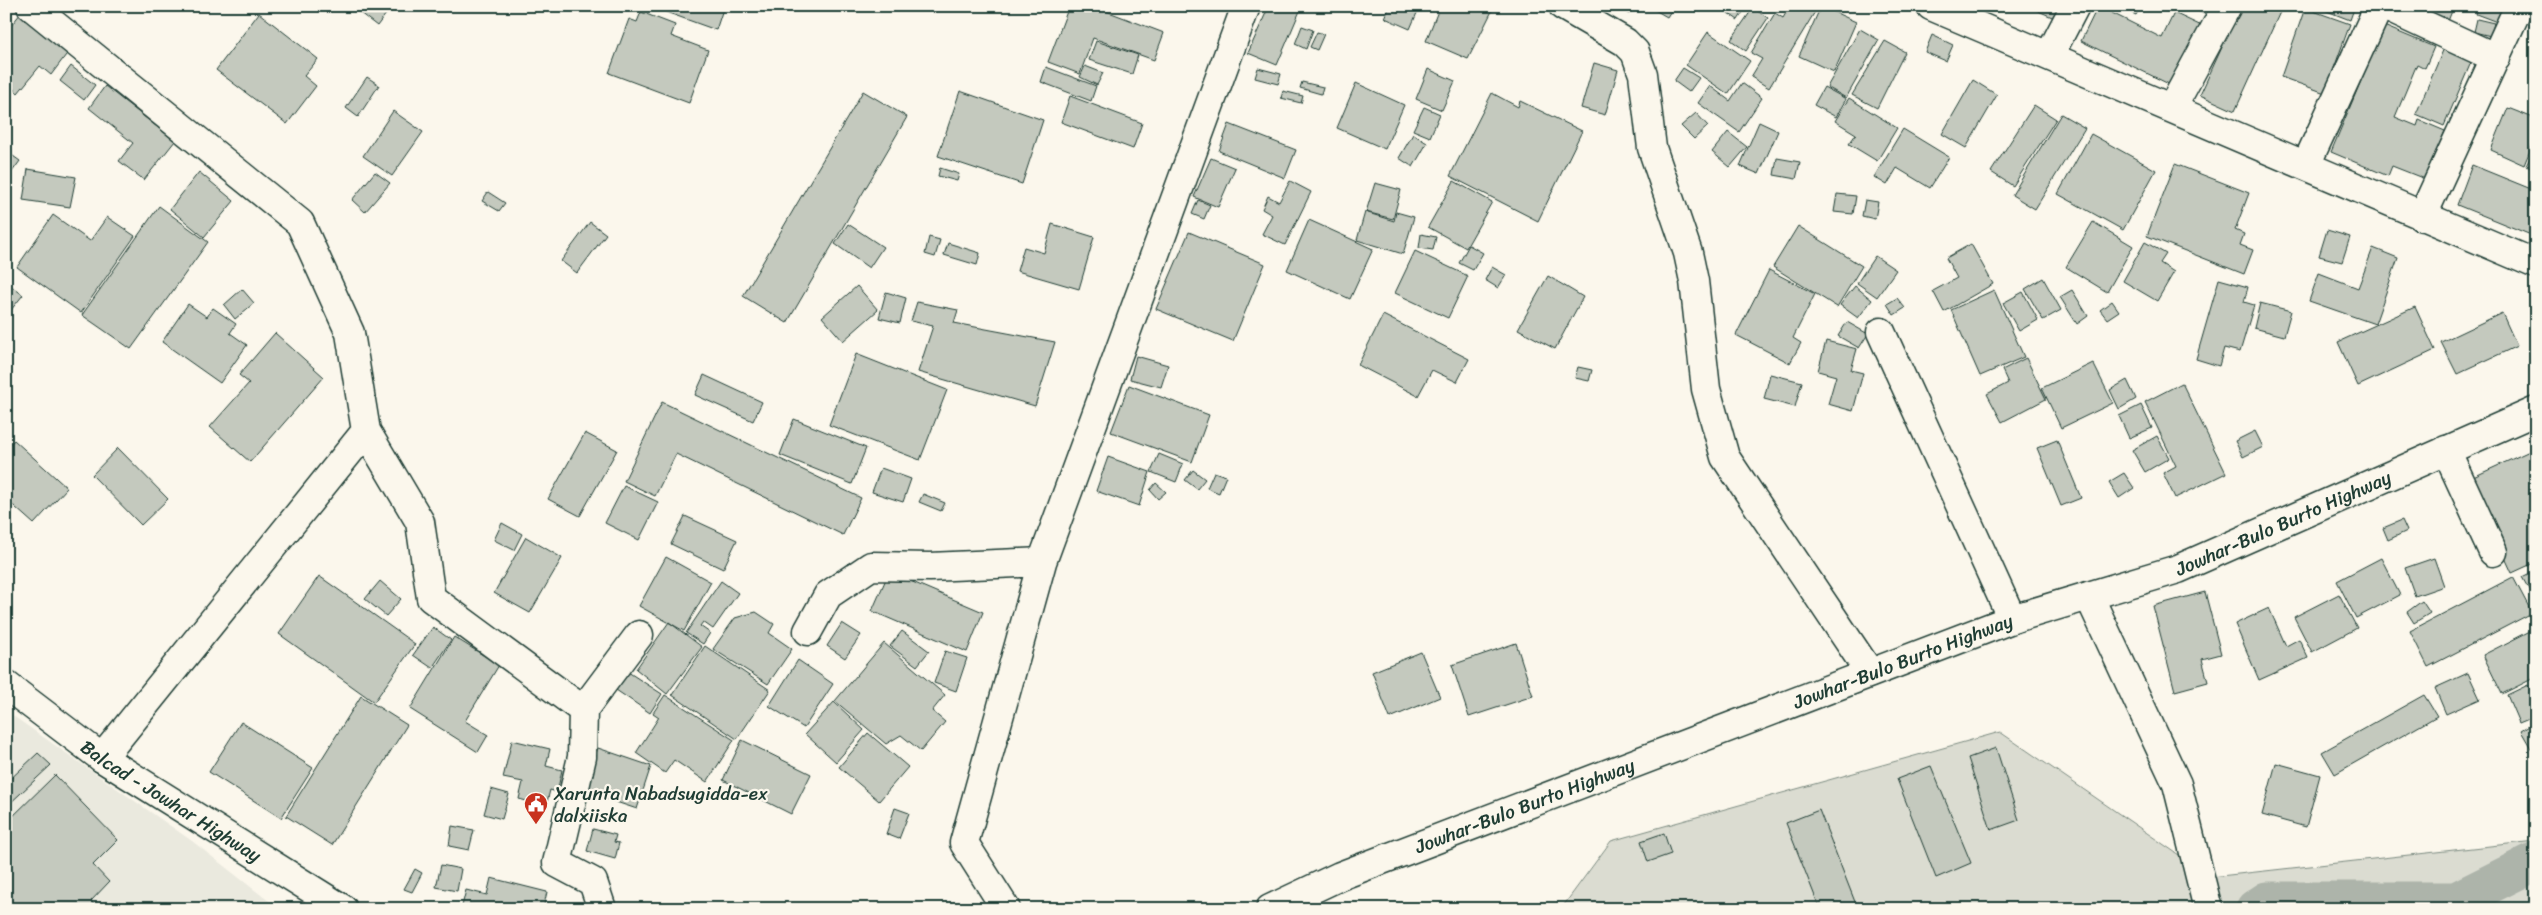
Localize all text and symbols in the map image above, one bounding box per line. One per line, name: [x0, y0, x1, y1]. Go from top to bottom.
street label: Jowhar-Bulo Burto Highway: [2169, 460, 2396, 585]
street label: Jowhar-Bulo Burto Highway: [1787, 604, 2018, 718]
street label: Balcad - Jowhar Highway: [73, 731, 269, 871]
street label: Jowhar-Bulo Burto Highway: [1409, 748, 1639, 863]
place label: Xarunta Nabadsugidda-ex dalxiiska: [553, 777, 768, 832]
public building icon: Xarunta Nabadsugidda-ex dalxiiska: [523, 791, 549, 825]

